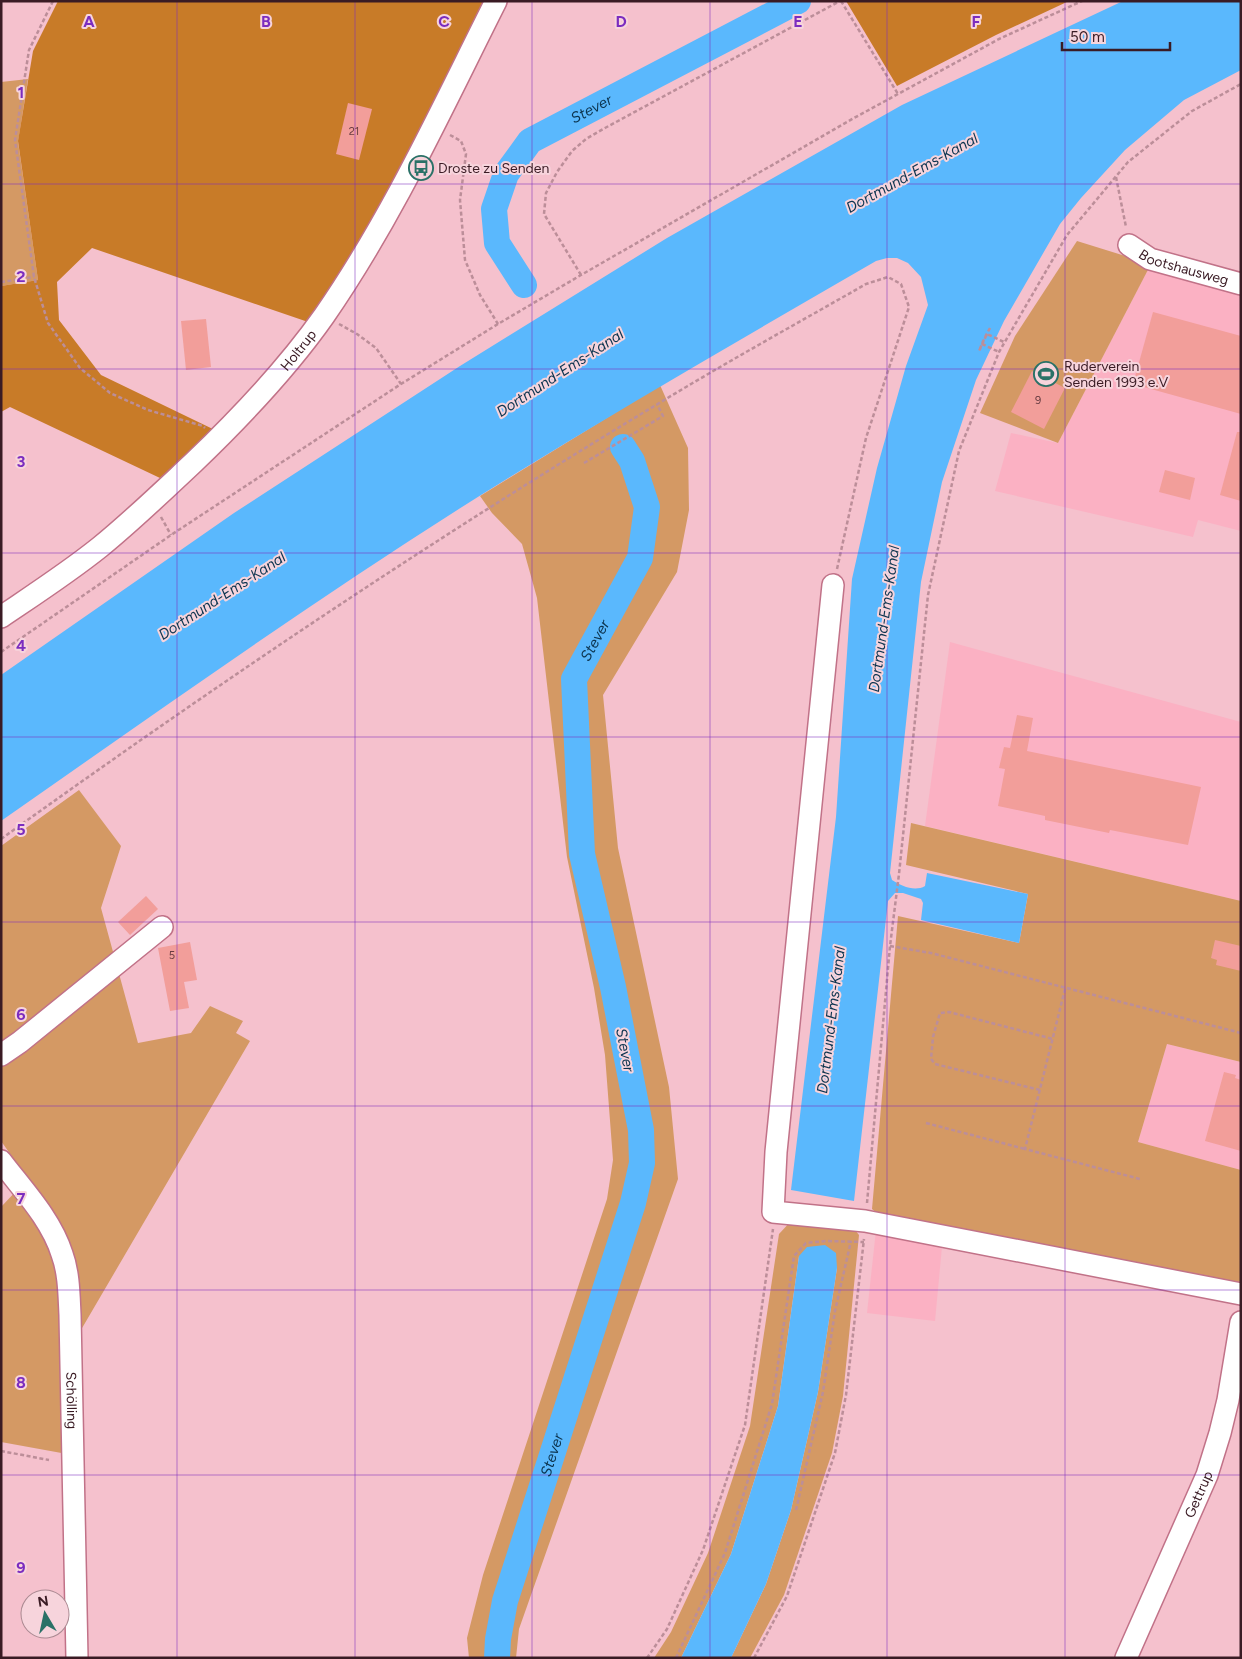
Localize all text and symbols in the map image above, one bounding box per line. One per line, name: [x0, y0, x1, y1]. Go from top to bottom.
text: A: [83, 12, 95, 31]
text: B: [261, 12, 271, 31]
text: C: [438, 12, 450, 31]
text: D: [615, 12, 627, 31]
text: E: [793, 12, 803, 31]
text: F: [972, 12, 981, 31]
scale bar: [1062, 20, 1170, 52]
text: 50 m: [1070, 28, 1105, 46]
text: 1: [18, 83, 24, 102]
water label: Stever: [568, 90, 616, 127]
house number: 21: [349, 125, 359, 138]
water label: Dortmund-Ems-Kanal: [843, 129, 982, 217]
bus stop icon: Droste zu Senden: [408, 155, 434, 181]
place label: Droste zu Senden: [438, 160, 549, 177]
street label: Bootshausweg: [1135, 246, 1230, 289]
text: 2: [16, 267, 26, 286]
water label: Dortmund-Ems-Kanal: [493, 325, 627, 421]
street label: Holtrup: [277, 326, 320, 375]
place label: Ruderverein Senden 1993 e.V: [1064, 358, 1168, 391]
sports icon: Ruderverein Senden 1993 e.V: [1033, 361, 1059, 387]
house number: 9: [1035, 394, 1041, 407]
text: 3: [17, 452, 26, 471]
water label: Dortmund-Ems-Kanal: [865, 544, 903, 693]
water label: Dortmund-Ems-Kanal: [155, 548, 289, 644]
water label: Stever: [576, 616, 614, 664]
text: 4: [16, 636, 26, 655]
text: 5: [16, 820, 26, 839]
water label: Dortmund-Ems-Kanal: [813, 945, 849, 1094]
house number: 5: [169, 949, 175, 962]
text: 6: [16, 1005, 26, 1024]
water label: Stever: [612, 1027, 638, 1074]
text: 7: [17, 1189, 26, 1208]
street label: Schölling: [62, 1371, 80, 1429]
text: 8: [16, 1373, 26, 1392]
water label: Stever: [537, 1430, 568, 1479]
street label: Gettrup: [1181, 1468, 1217, 1521]
text: 9: [16, 1558, 26, 1577]
north arrow: [20, 1589, 70, 1639]
text: N: [36, 1592, 50, 1611]

